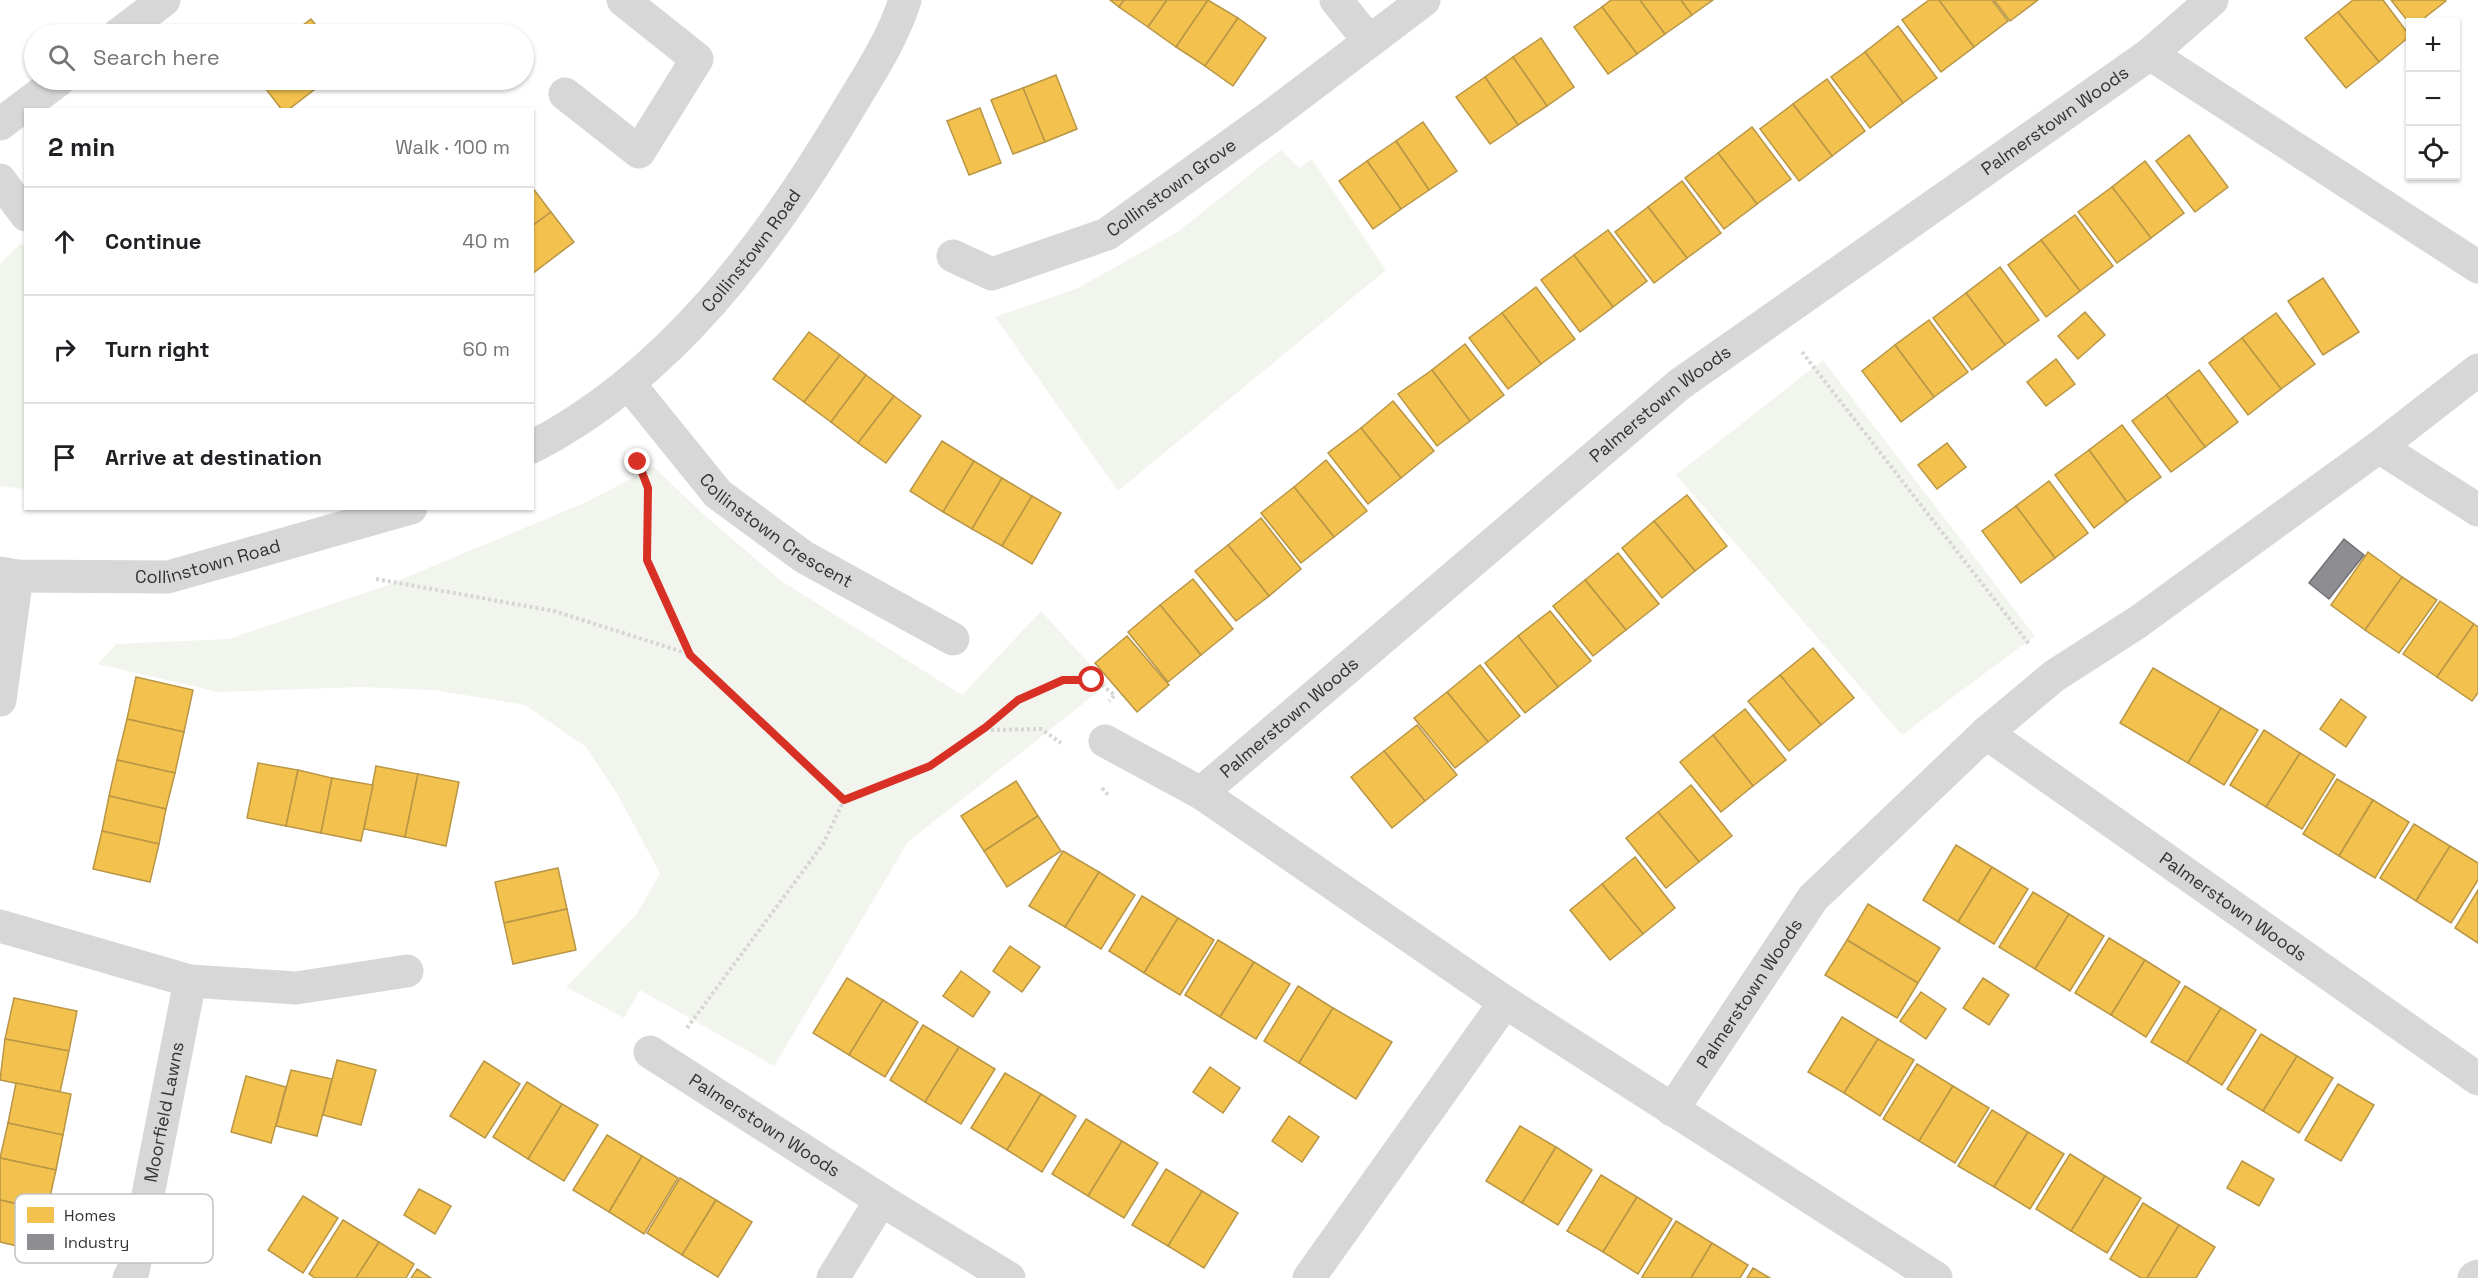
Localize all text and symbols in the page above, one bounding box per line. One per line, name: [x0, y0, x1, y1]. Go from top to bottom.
map controls: [2406, 18, 2460, 180]
button: +: [2406, 18, 2460, 72]
search box: [24, 24, 534, 90]
icon: search: [45, 41, 78, 74]
text: Search here: [93, 43, 220, 71]
street label: Palmerstown Woods: [1976, 61, 2133, 180]
button: −: [2406, 72, 2460, 126]
button: locate: [2406, 126, 2460, 180]
text: 2 min: [48, 130, 115, 164]
street label: Collinstown Grove: [1102, 133, 1241, 242]
text: Walk · 100 m: [395, 134, 510, 160]
street label: Collinstown Road: [696, 185, 806, 317]
icon: ahead: [48, 225, 81, 258]
text: Continue: [105, 227, 201, 255]
text: 40 m: [462, 228, 510, 254]
icon: right: [48, 333, 81, 366]
text: Turn right: [105, 335, 210, 363]
text: 60 m: [463, 336, 510, 362]
street label: Palmerstown Woods: [1584, 340, 1735, 467]
icon: arrive: [48, 441, 81, 474]
text: Arrive at destination: [105, 443, 322, 471]
route end: [624, 448, 650, 474]
street label: Collinstown Crescent: [695, 468, 857, 593]
street label: Collinstown Road: [135, 534, 283, 588]
street label: Palmerstown Woods: [1215, 652, 1363, 783]
route start: [1078, 666, 1104, 692]
street label: Palmerstown Woods: [2155, 847, 2312, 966]
street label: Palmerstown Woods: [1691, 914, 1807, 1072]
street label: Moorfield Lawns: [139, 1040, 189, 1184]
street label: Palmerstown Woods: [685, 1068, 845, 1182]
legend: [15, 1194, 213, 1263]
text: Homes: [64, 1205, 116, 1226]
text: Industry: [64, 1232, 129, 1253]

